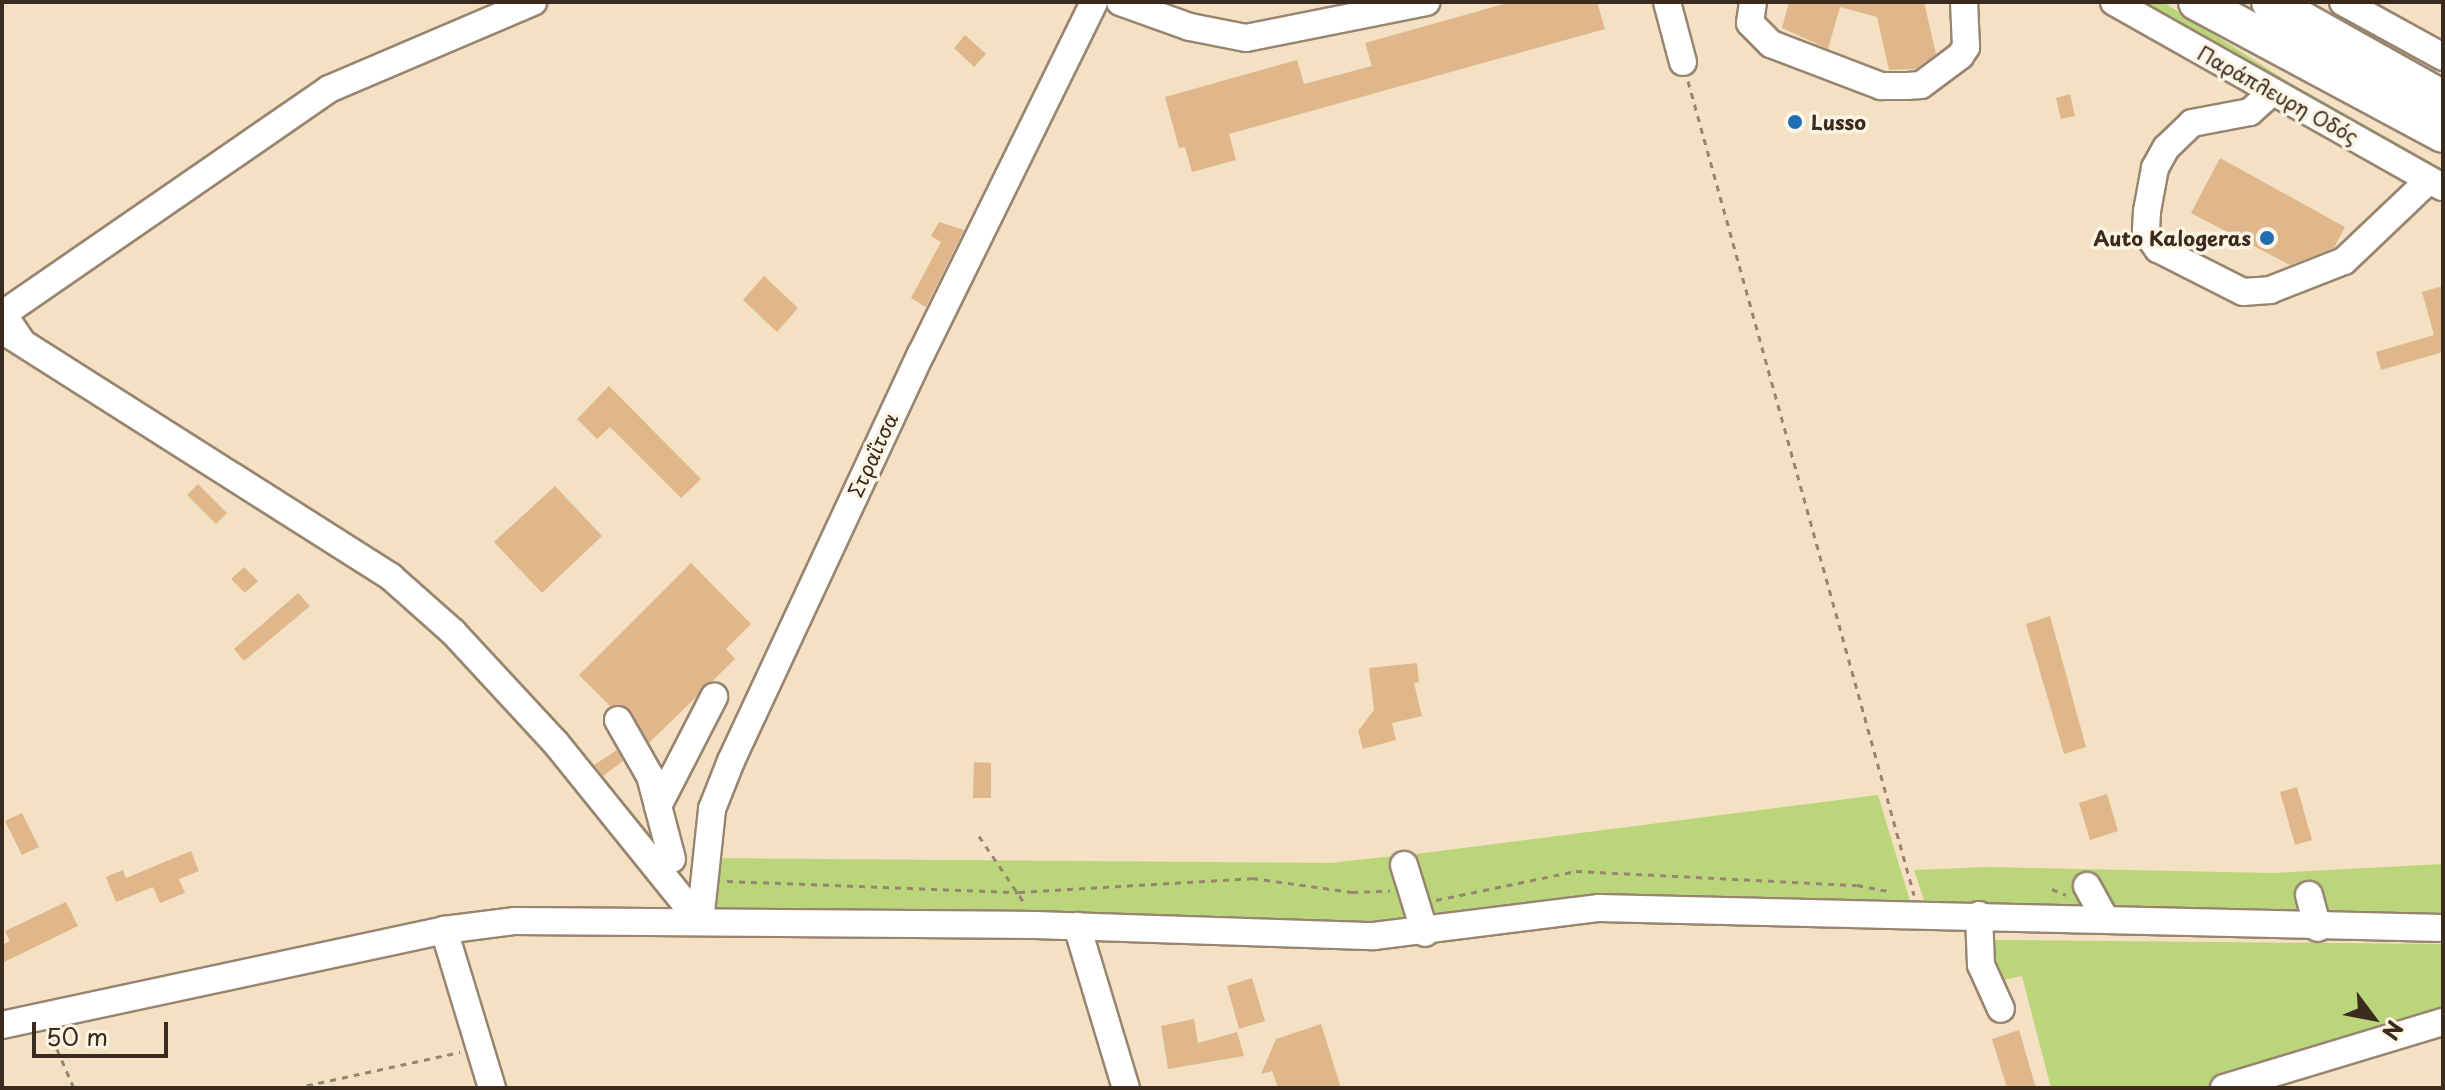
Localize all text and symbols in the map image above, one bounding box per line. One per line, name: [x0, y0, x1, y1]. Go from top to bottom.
street label: Παράπλευρη Οδός: [2193, 41, 2363, 149]
place label: Lusso: [1811, 110, 1866, 134]
marker: Lusso: [1786, 113, 1804, 131]
place label: Auto Kalogeras: [2094, 226, 2251, 250]
marker: Auto Kalogeras: [2258, 229, 2276, 247]
street label: Στραΐτσα: [843, 409, 903, 501]
north arrow: [2333, 978, 2413, 1058]
scale bar: [36, 1006, 172, 1056]
text: N: [2375, 1015, 2412, 1047]
text: 50 m: [46, 1018, 108, 1054]

